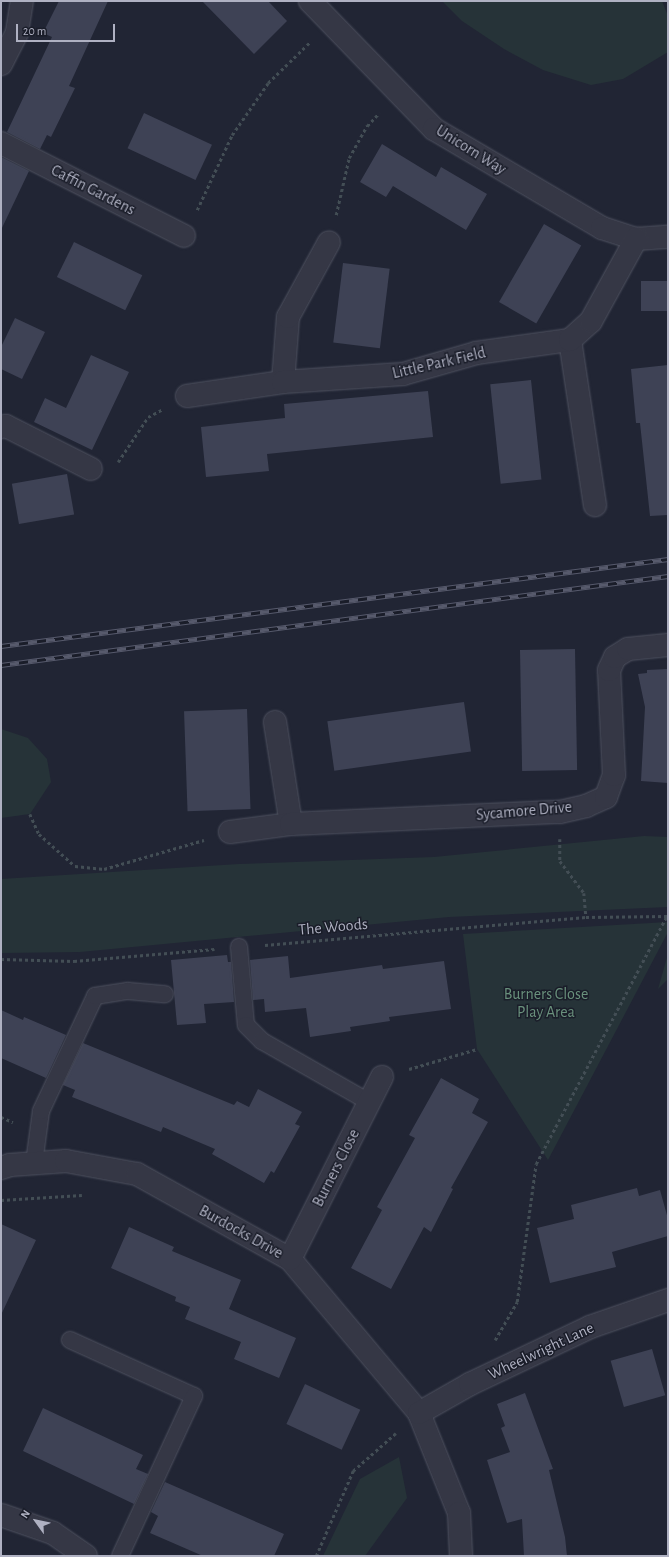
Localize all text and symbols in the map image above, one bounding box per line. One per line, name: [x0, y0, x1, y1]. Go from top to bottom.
scale bar: [18, 16, 117, 42]
text: 20 m: [23, 25, 46, 37]
street label: Unicorn Way: [432, 121, 510, 179]
street label: Caffin Gardens: [48, 161, 138, 219]
street label: Little Park Field: [390, 343, 488, 383]
street label: Sycamore Drive: [475, 797, 573, 825]
street label: The Woods: [298, 914, 368, 940]
park label: Burners Close Play Area: [504, 984, 588, 1022]
street label: Burners Close: [308, 1126, 364, 1210]
street label: Burdocks Drive: [196, 1201, 286, 1263]
street label: Wheelwright Lane: [485, 1318, 597, 1384]
north arrow: [16, 1501, 56, 1541]
text: N: [19, 1508, 32, 1520]

